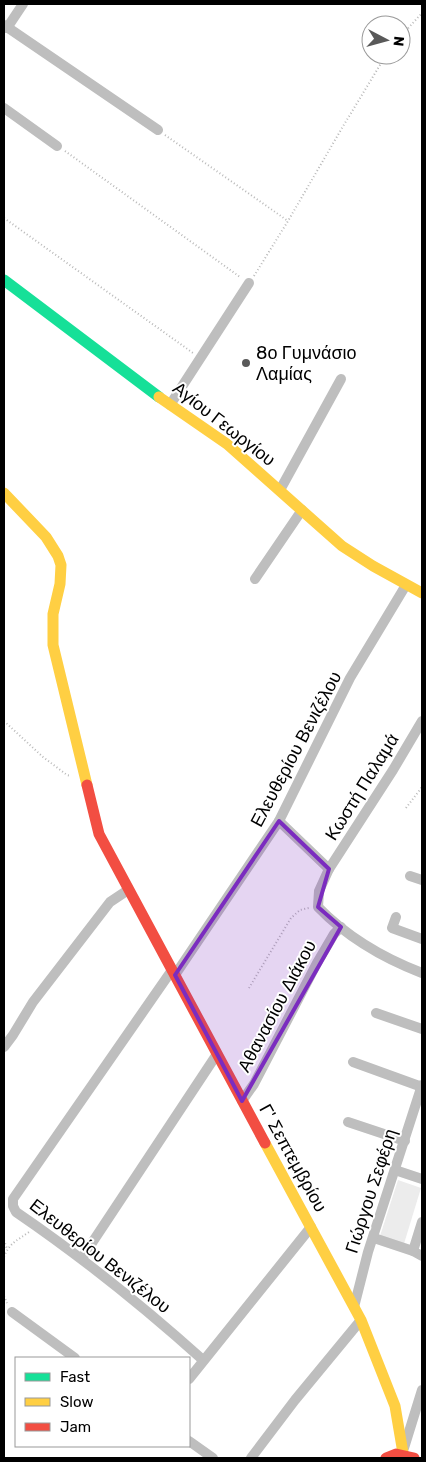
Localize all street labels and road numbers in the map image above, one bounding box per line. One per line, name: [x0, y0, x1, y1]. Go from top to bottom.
street label: Αγίου Γεωργίου: [168, 377, 280, 471]
street label: Ελευθερίου Βενιζέλου: [246, 667, 346, 831]
street label: Κωστή Παλαμά: [320, 730, 404, 844]
street label: Αθανασίου Διάκου: [233, 936, 321, 1076]
street label: Γ' Σεπτεμβρίου: [254, 1100, 332, 1216]
street label: Γιώργου Σεφέρη: [340, 1126, 402, 1256]
street label: Ελευθερίου Βενιζέλου: [25, 1194, 175, 1318]

